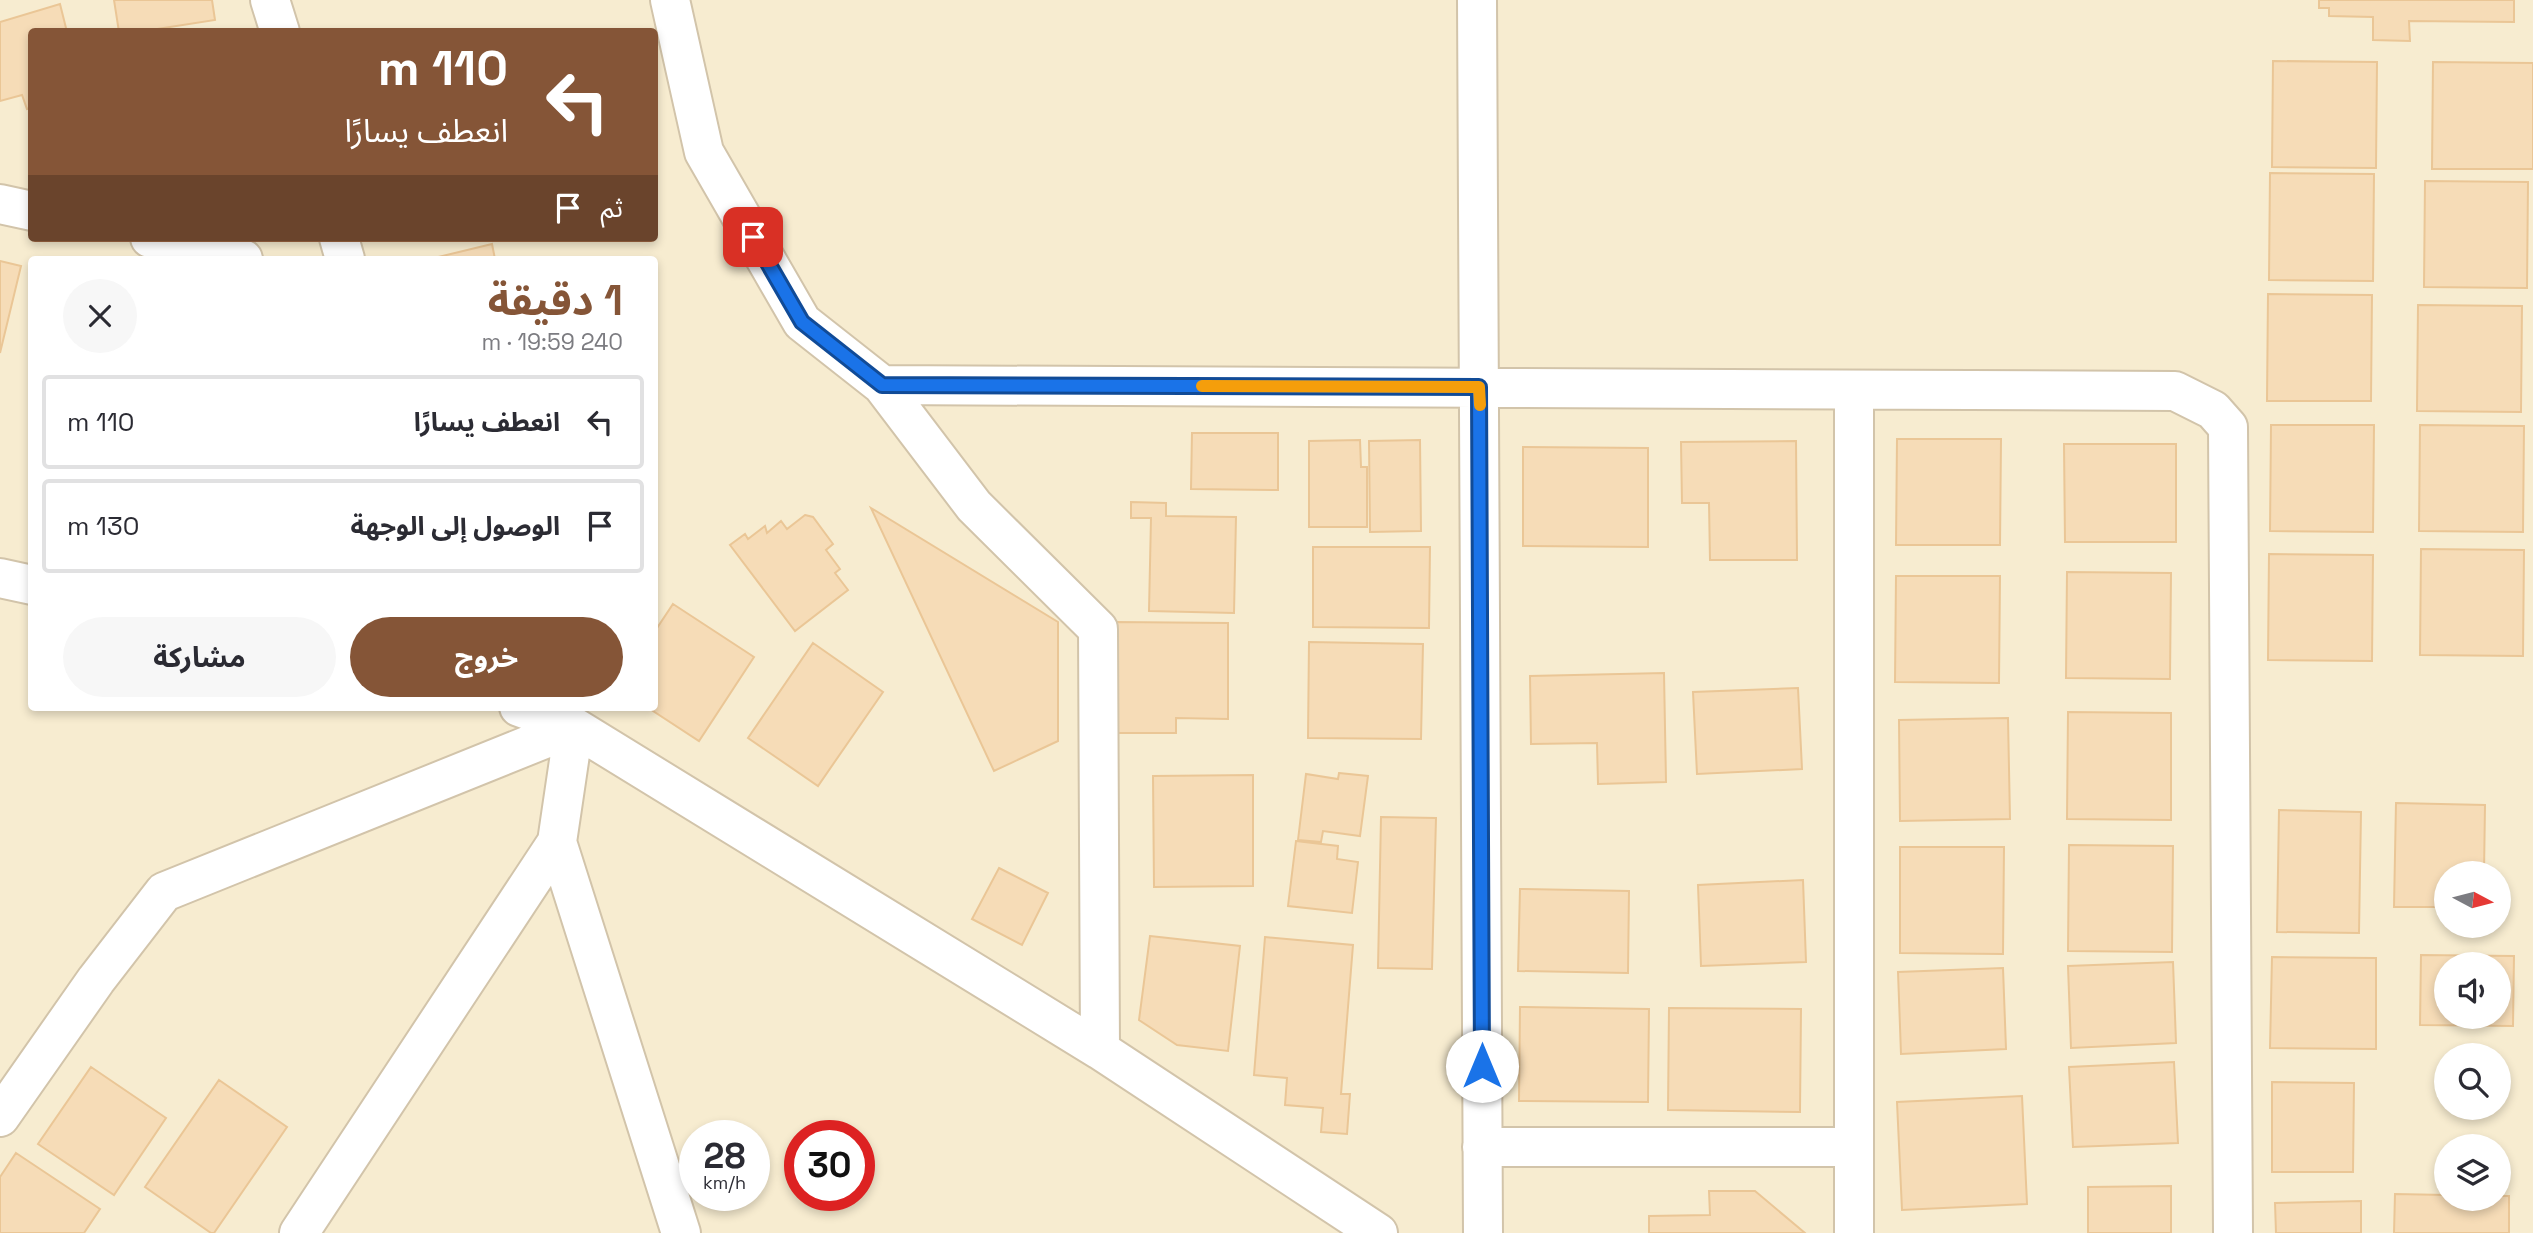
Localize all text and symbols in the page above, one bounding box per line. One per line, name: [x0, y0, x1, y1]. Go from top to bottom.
text: 110 m: [378, 37, 508, 99]
icon: left: [532, 56, 623, 147]
text: انعطف يسارًا: [344, 111, 508, 151]
icon: arrive: [549, 189, 587, 227]
text: ثم: [601, 191, 623, 225]
pin: [723, 207, 783, 267]
icon: arrive: [734, 218, 772, 256]
text: 1 دقيقة: [488, 274, 623, 327]
button: close: [63, 279, 137, 353]
text: 240 m · 19:59: [482, 327, 623, 357]
icon: left: [581, 403, 619, 441]
text: 110 m: [67, 405, 134, 439]
text: انعطف يسارًا: [414, 405, 560, 439]
icon: arrive: [581, 507, 619, 545]
text: 130 m: [67, 509, 139, 543]
text: الوصول إلى الوجهة: [350, 509, 560, 543]
button: مشاركة: [63, 617, 336, 697]
button: خروج: [350, 617, 623, 697]
north arrow: [2434, 861, 2511, 938]
map controls: [2434, 861, 2511, 1211]
button: sound: [2434, 952, 2511, 1029]
position arrow: [1445, 1029, 1519, 1103]
button: search: [2434, 1043, 2511, 1120]
speed limit sign: 30: [784, 1120, 875, 1211]
text: 28: [704, 1134, 745, 1178]
button: layers: [2434, 1134, 2511, 1211]
text: km/h: [703, 1171, 746, 1194]

